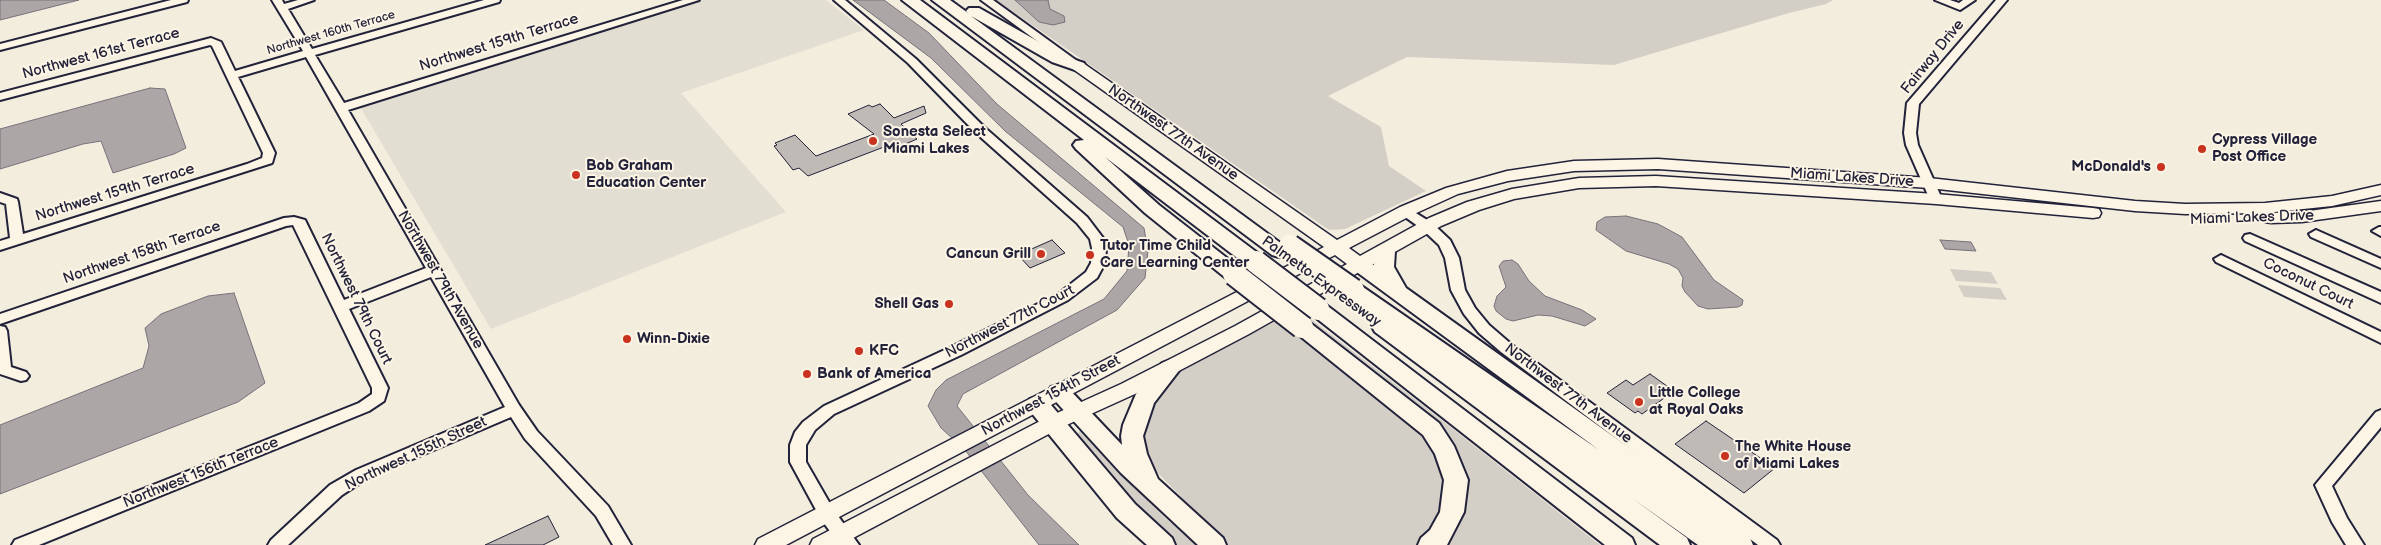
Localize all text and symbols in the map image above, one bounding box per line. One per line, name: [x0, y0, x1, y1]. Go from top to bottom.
street label: Northwest 160th Terrace: [265, 8, 397, 58]
street label: Northwest 159th Terrace: [417, 10, 581, 76]
street label: Fairway Drive: [1898, 16, 1968, 98]
street label: Northwest 161st Terrace: [20, 24, 182, 84]
street label: Northwest 77th Avenue: [1104, 81, 1242, 185]
place label: Sonesta Select Miami Lakes: [883, 123, 986, 158]
place label: Cypress Village Post Office: [2212, 131, 2317, 166]
marker: Sonesta Select Miami Lakes: [867, 135, 879, 147]
marker: Cypress Village Post Office: [2196, 143, 2208, 155]
place label: Bob Graham Education Center: [586, 157, 706, 192]
place label: McDonald's: [2071, 158, 2151, 176]
street label: Northwest 159th Terrace: [33, 160, 197, 226]
marker: McDonald's: [2155, 161, 2167, 173]
street label: Miami Lakes Drive: [1789, 165, 1915, 191]
marker: Bob Graham Education Center: [570, 169, 582, 181]
street label: Miami Lakes Drive: [2190, 207, 2314, 229]
street label: Northwest 79th Avenue: [393, 208, 487, 352]
street label: Northwest 158th Terrace: [61, 218, 223, 288]
street label: Northwest 79th Court: [316, 230, 396, 368]
street label: Palmetto Expressway: [1258, 233, 1384, 331]
place label: Tutor Time Child Care Learning Center: [1100, 237, 1249, 272]
place label: Cancun Grill: [946, 245, 1031, 263]
marker: Cancun Grill: [1035, 248, 1047, 260]
marker: Tutor Time Child Care Learning Center: [1084, 249, 1096, 261]
street label: Coconut Court: [2260, 254, 2356, 314]
street label: Northwest 77th Court: [942, 282, 1078, 362]
place label: Shell Gas: [874, 295, 939, 313]
marker: Shell Gas: [943, 298, 955, 310]
place label: Winn-Dixie: [637, 330, 710, 348]
marker: Winn-Dixie: [621, 333, 633, 345]
street label: Northwest 77th Avenue: [1501, 340, 1635, 448]
place label: KFC: [869, 342, 899, 360]
marker: KFC: [853, 345, 865, 357]
street label: Northwest 154th Street: [978, 352, 1124, 440]
place label: Bank of America: [817, 365, 931, 383]
marker: Bank of America: [801, 368, 813, 380]
place label: Little College at Royal Oaks: [1649, 384, 1743, 419]
marker: Little College at Royal Oaks: [1633, 396, 1645, 408]
street label: Northwest 155th Street: [342, 413, 490, 495]
street label: Northwest 156th Terrace: [121, 434, 281, 512]
place label: The White House of Miami Lakes: [1735, 438, 1851, 473]
marker: The White House of Miami Lakes: [1719, 450, 1731, 462]

